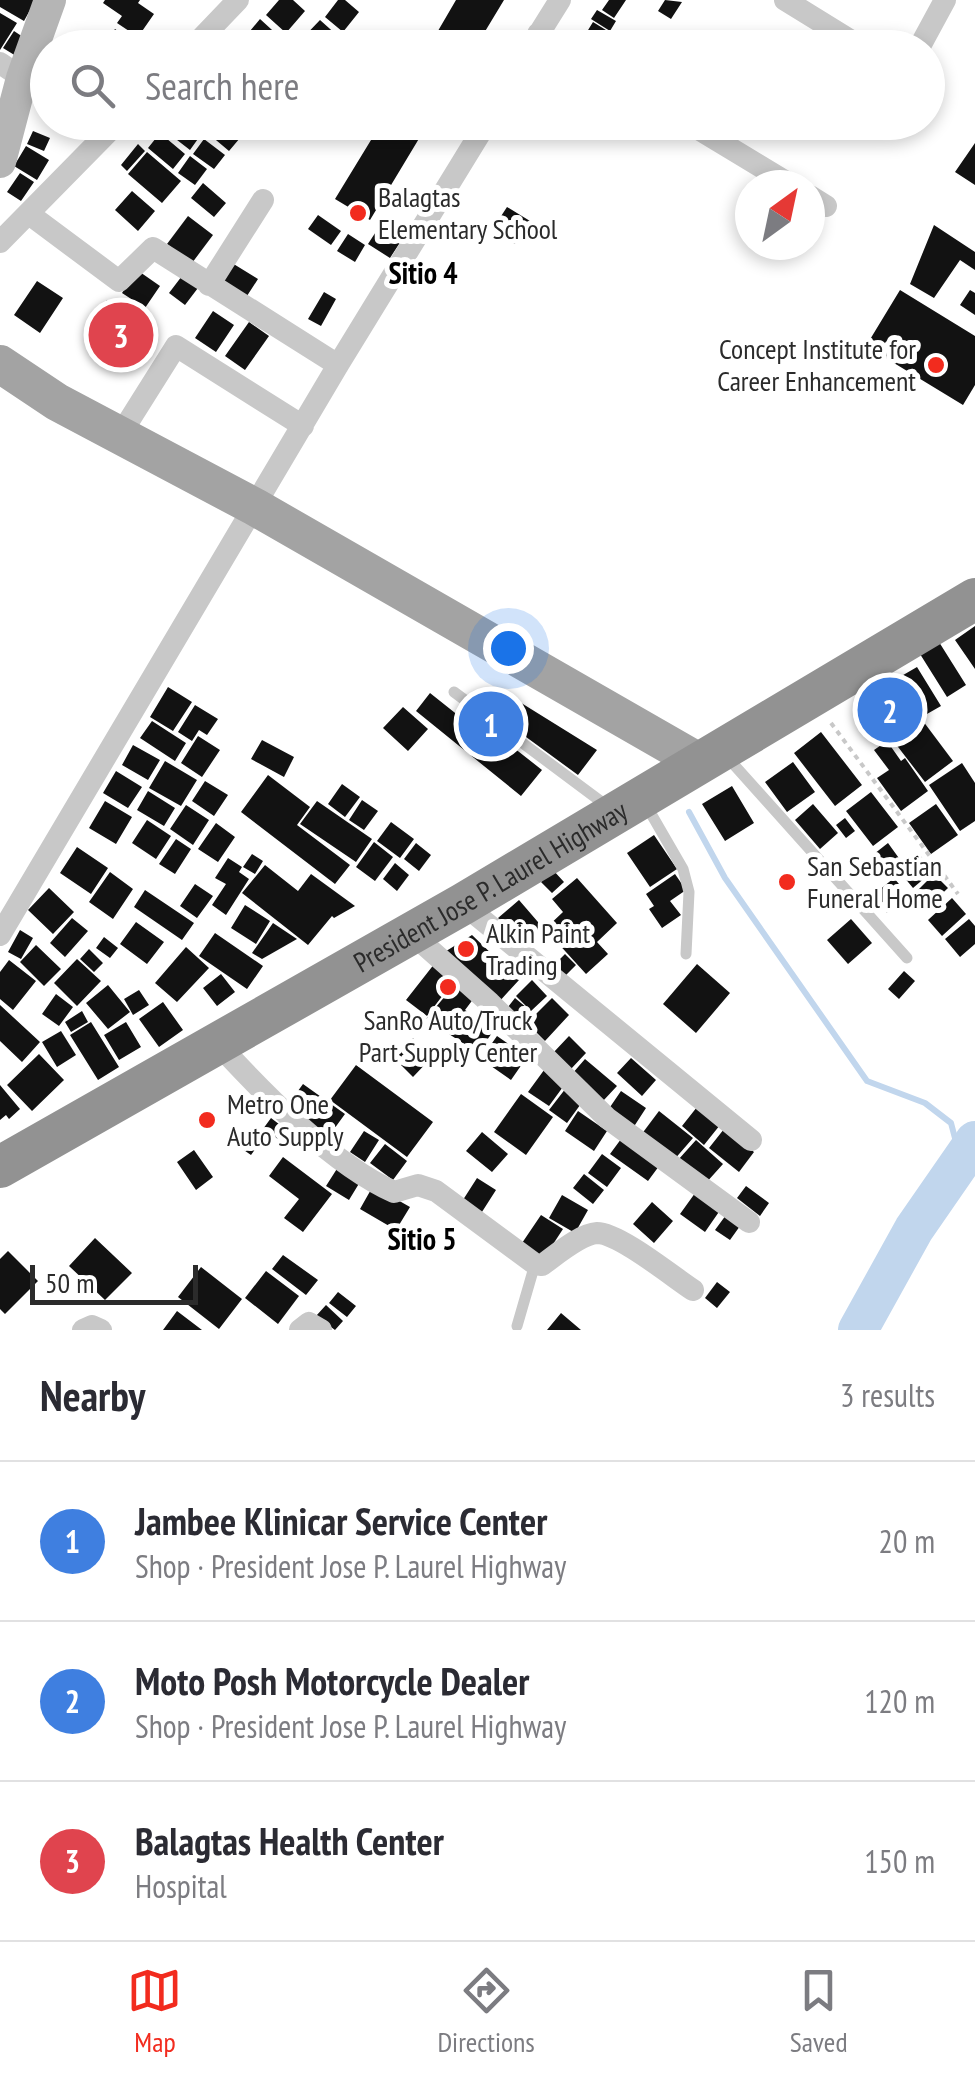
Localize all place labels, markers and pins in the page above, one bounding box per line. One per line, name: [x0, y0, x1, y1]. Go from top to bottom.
place label: Balagtas Elementary School: [378, 178, 558, 247]
marker: Balagtas Elementary School: [347, 202, 369, 224]
pin: 3: [88, 298, 154, 372]
place label: Concept Institute for Career Enhancement: [717, 330, 916, 399]
marker: Concept Institute for Career Enhancement: [925, 354, 947, 376]
pin: 2: [858, 672, 922, 748]
pin: 1: [458, 686, 524, 762]
place label: San Sebastian Funeral Home: [807, 847, 943, 916]
marker: San Sebastian Funeral Home: [776, 871, 798, 893]
place label: Alkin Paint Trading: [486, 914, 590, 983]
marker: Alkin Paint Trading: [455, 938, 477, 960]
marker: SanRo Auto/Truck Part Supply Center: [437, 976, 459, 998]
place label: SanRo Auto/Truck Part Supply Center: [359, 1001, 537, 1070]
place label: Metro One Auto Supply: [227, 1085, 344, 1154]
marker: Metro One Auto Supply: [196, 1109, 218, 1131]

